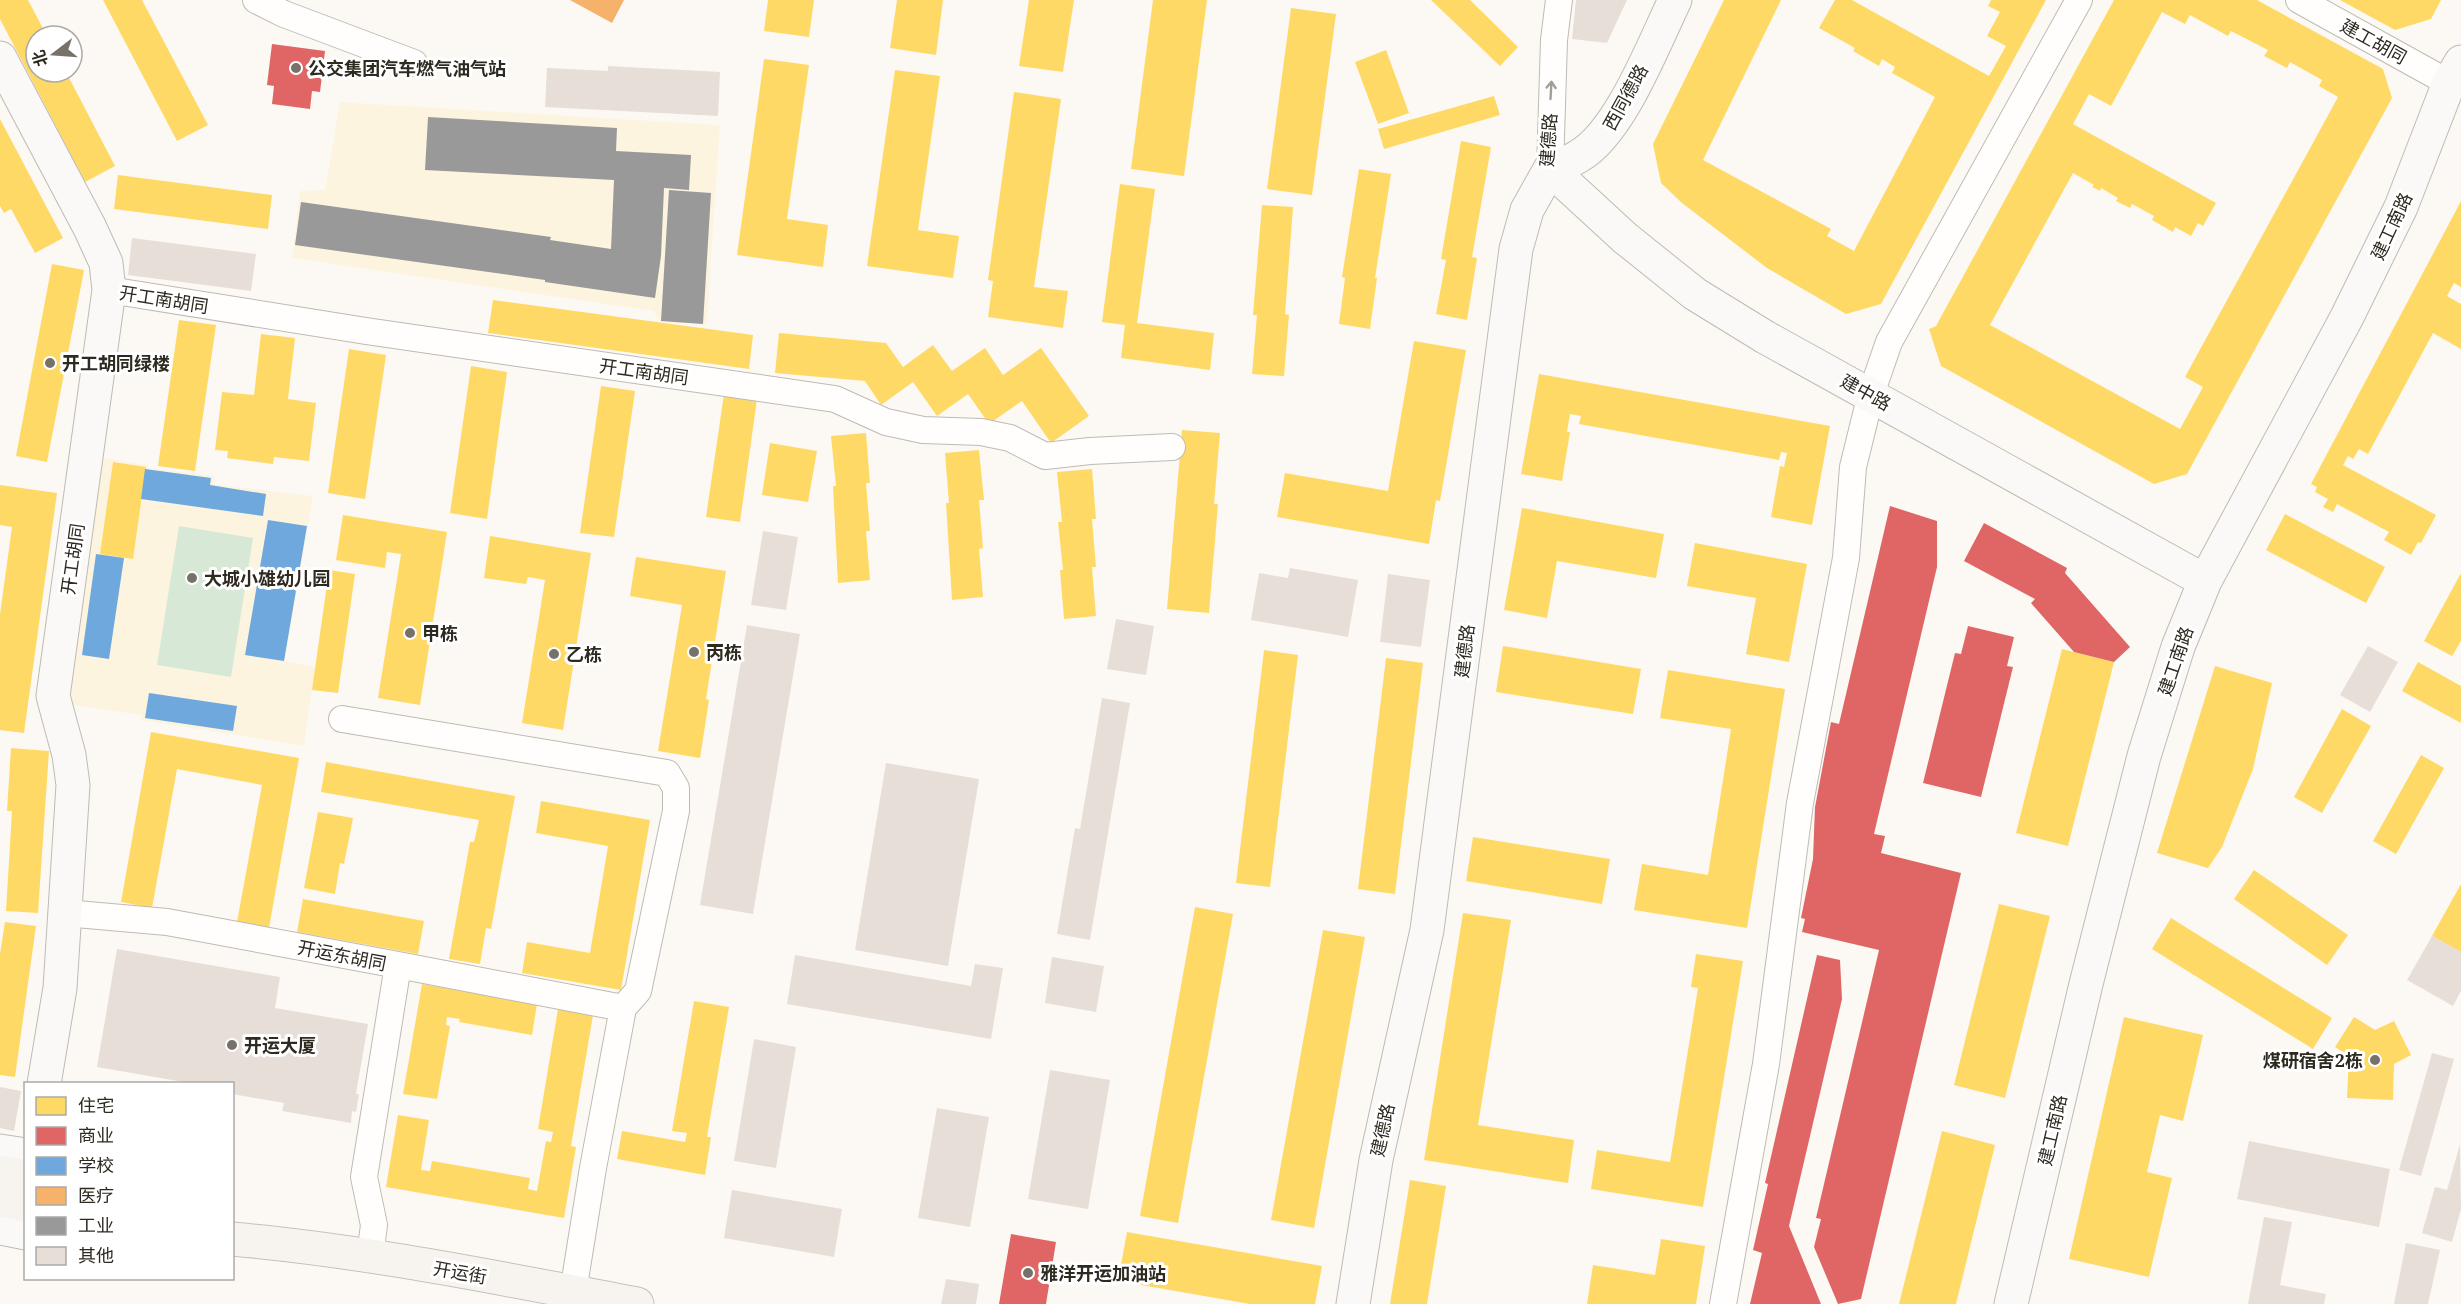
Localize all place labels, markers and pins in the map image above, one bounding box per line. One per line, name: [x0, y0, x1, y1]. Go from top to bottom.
place label: 公交集团汽车燃气油气站: [308, 56, 506, 80]
marker: 公交集团汽车燃气油气站: [289, 61, 303, 75]
place label: 开工胡同绿楼: [62, 351, 170, 375]
marker: 开工胡同绿楼: [43, 356, 57, 370]
place label: 大城小雄幼儿园: [204, 566, 330, 590]
marker: 大城小雄幼儿园: [185, 571, 199, 585]
place label: 甲栋: [422, 621, 458, 645]
marker: 甲栋: [403, 626, 417, 640]
place label: 丙栋: [706, 640, 742, 664]
place label: 乙栋: [566, 642, 602, 666]
marker: 丙栋: [687, 645, 701, 659]
marker: 乙栋: [547, 647, 561, 661]
place label: 开运大厦: [244, 1033, 316, 1057]
marker: 开运大厦: [225, 1038, 239, 1052]
place label: 煤研宿舍2栋: [2263, 1048, 2363, 1072]
marker: 煤研宿舍2栋: [2368, 1053, 2382, 1067]
place label: 雅洋开运加油站: [1040, 1261, 1166, 1285]
marker: 雅洋开运加油站: [1021, 1266, 1035, 1280]

